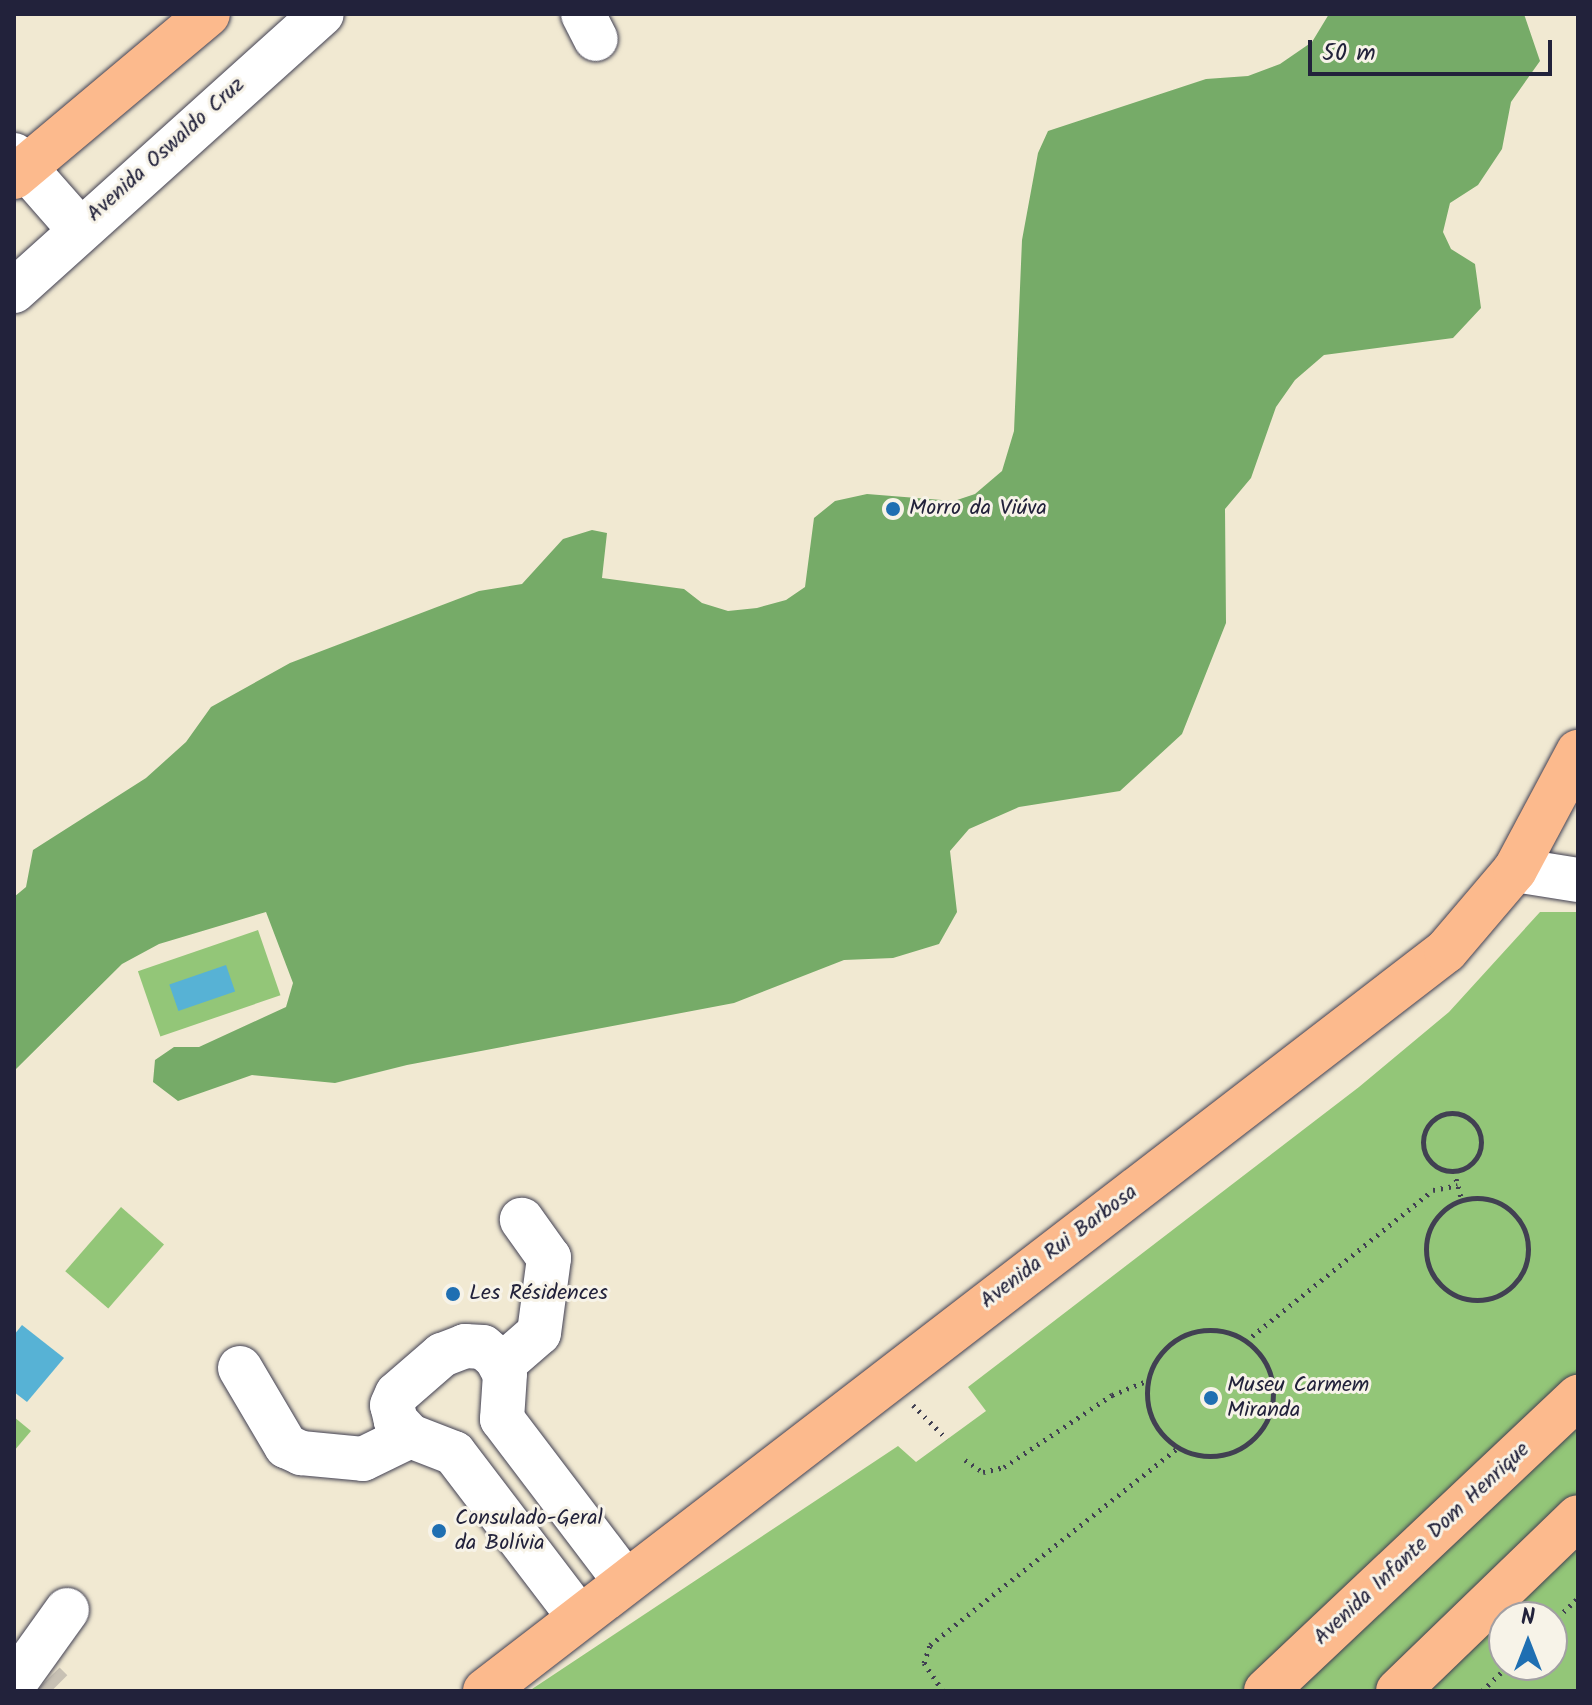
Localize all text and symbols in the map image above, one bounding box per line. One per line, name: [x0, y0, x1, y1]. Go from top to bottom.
scale bar: [1312, 24, 1556, 74]
text: 50 m: [1322, 34, 1376, 73]
street label: Avenida Oswaldo Cruz: [82, 72, 250, 228]
place label: Morro da Viúva: [909, 496, 1047, 522]
marker: Morro da Viúva: [884, 500, 902, 518]
street label: Avenida Rui Barbosa: [975, 1179, 1143, 1315]
place label: Les Résidences: [469, 1281, 608, 1307]
marker: Les Résidences: [444, 1285, 462, 1303]
place label: Museu Carmem Miranda: [1227, 1372, 1369, 1424]
marker: Museu Carmem Miranda: [1202, 1389, 1220, 1407]
street label: Avenida Infante Dom Henrique: [1308, 1437, 1536, 1651]
place label: Consulado-Geral da Bolívia: [455, 1505, 603, 1556]
marker: Consulado-Geral da Bolívia: [430, 1522, 448, 1540]
north arrow: [1488, 1601, 1568, 1681]
text: N: [1521, 1601, 1535, 1636]

